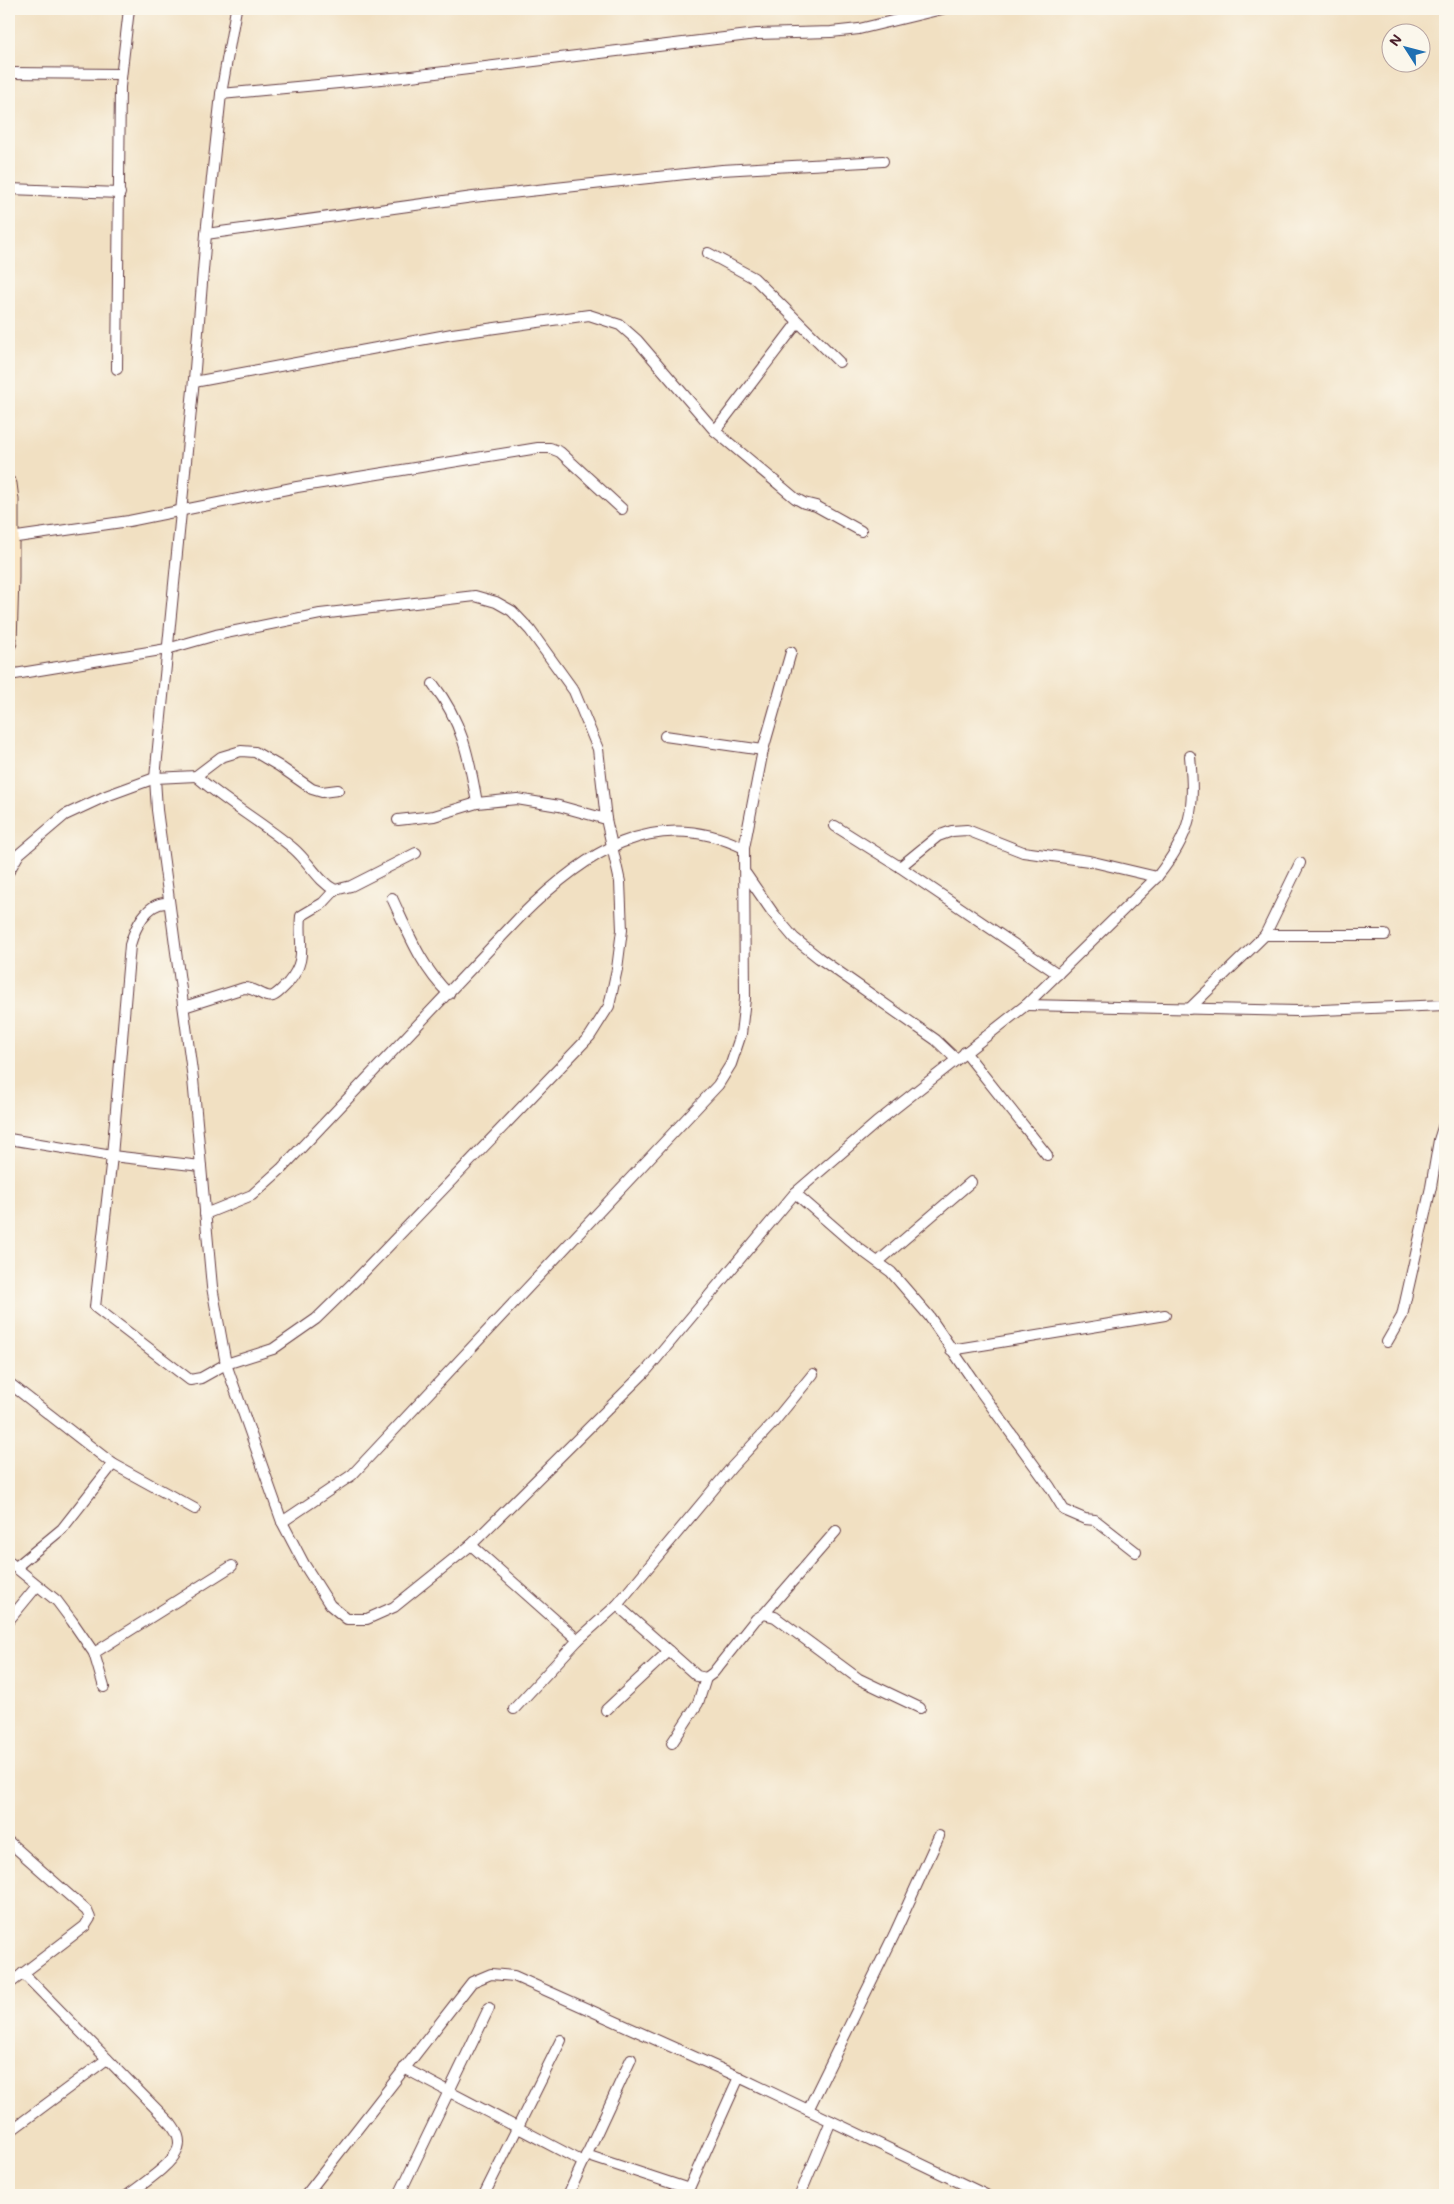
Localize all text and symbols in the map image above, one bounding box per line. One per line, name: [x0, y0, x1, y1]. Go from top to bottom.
north arrow: [1382, 22, 1432, 72]
text: N: [1384, 30, 1406, 50]

